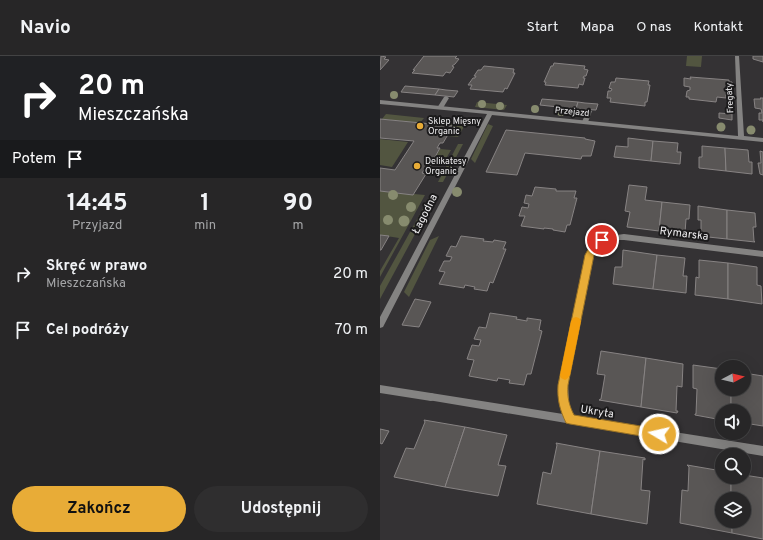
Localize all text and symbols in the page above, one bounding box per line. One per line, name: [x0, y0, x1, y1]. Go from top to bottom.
text: Navio: [20, 16, 71, 40]
text: Start: [526, 19, 558, 36]
text: Mapa: [580, 19, 614, 36]
text: O nas: [636, 19, 672, 36]
text: Kontakt: [694, 19, 743, 36]
text: 20 m: [78, 69, 145, 105]
icon: right: [12, 72, 64, 124]
street label: Fregaty: [724, 82, 736, 113]
text: Mieszczańska: [78, 104, 189, 127]
street label: Przejazd: [554, 105, 590, 119]
place label: Sklep Mięsny Organic: [428, 116, 481, 137]
marker: Sklep Mięsny Organic: [415, 121, 425, 131]
icon: arrive: [64, 148, 86, 170]
text: Potem: [12, 150, 56, 169]
place label: Delikatesy Organic: [425, 156, 467, 177]
marker: Delikatesy Organic: [412, 161, 422, 171]
text: 14:45: [67, 189, 128, 219]
text: 1: [200, 189, 210, 219]
text: 90: [283, 189, 313, 219]
street label: Łagodna: [409, 192, 441, 236]
text: Przyjazd: [72, 218, 122, 234]
text: min: [194, 218, 216, 234]
text: m: [292, 218, 303, 234]
pin: [585, 223, 619, 257]
street label: Rymarska: [659, 224, 709, 244]
icon: arrive: [591, 229, 613, 251]
text: Skręć w prawo: [46, 257, 147, 276]
icon: right: [12, 263, 34, 285]
text: 20 m: [333, 265, 368, 284]
text: Mieszczańska: [46, 276, 126, 292]
icon: arrive: [12, 319, 34, 341]
text: Cel podróży: [46, 321, 129, 340]
text: 70 m: [335, 321, 368, 340]
north arrow: [715, 360, 751, 396]
map controls: [715, 360, 751, 528]
street label: Ukryta: [579, 402, 615, 422]
button: sound: [715, 404, 751, 440]
position arrow: [638, 413, 680, 455]
button: search: [715, 448, 751, 484]
button: Zakończ: [12, 486, 186, 532]
button: Udostępnij: [194, 486, 368, 532]
button: layers: [715, 492, 751, 528]

